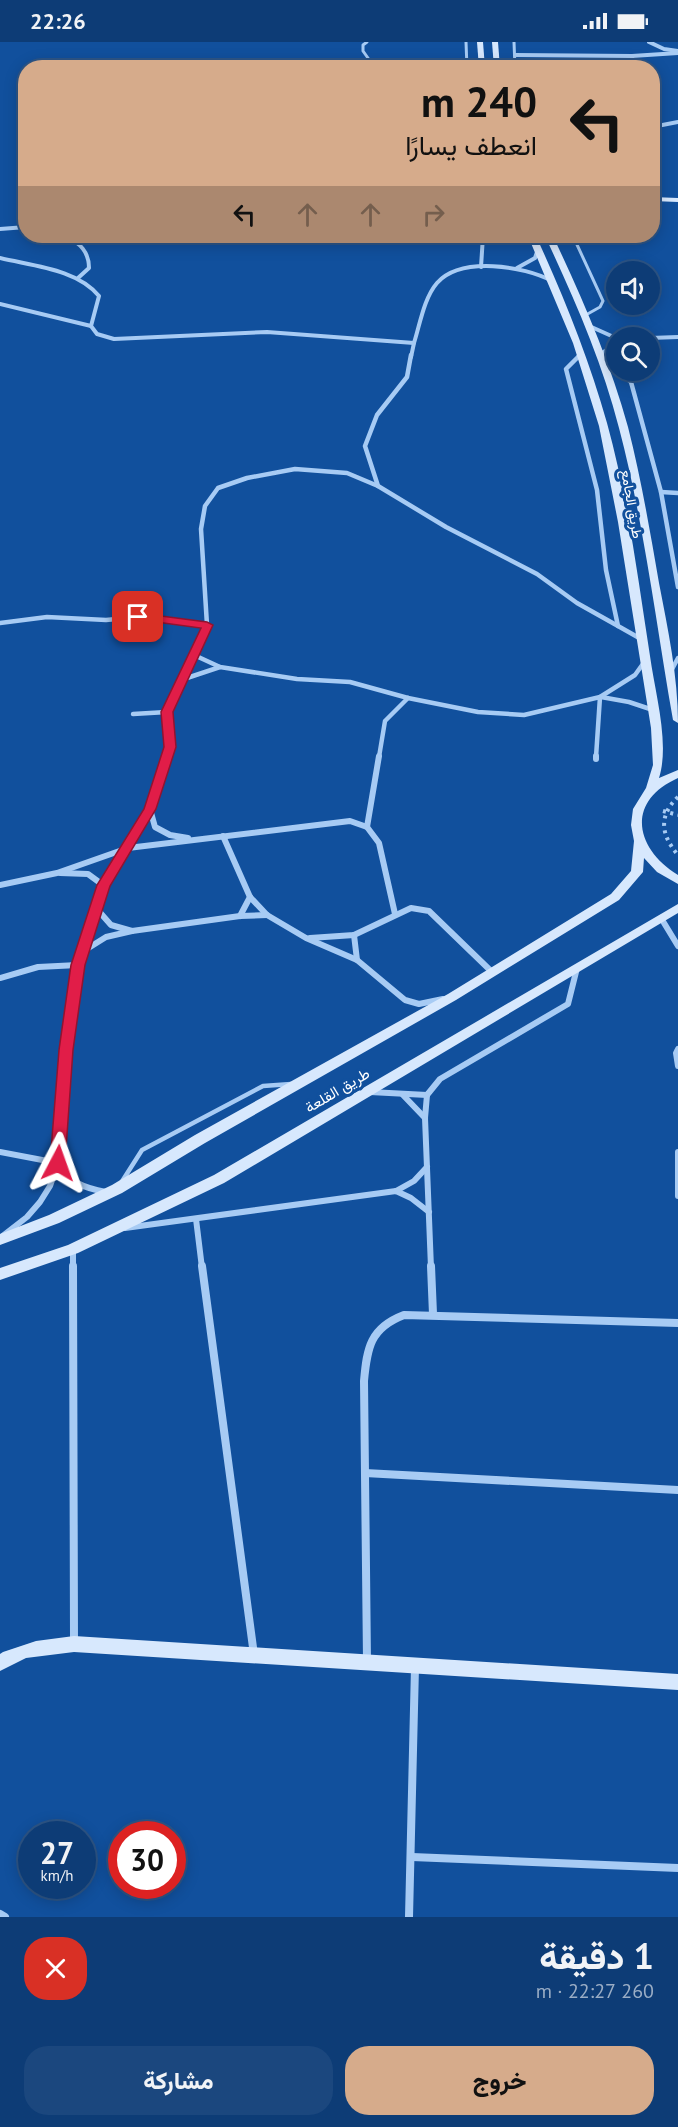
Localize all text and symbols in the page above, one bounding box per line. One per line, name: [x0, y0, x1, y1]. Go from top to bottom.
text: 22:26: [30, 7, 86, 35]
text: 240 m: [421, 74, 537, 129]
icon: left: [558, 84, 636, 162]
text: انعطف يسارًا: [405, 128, 537, 162]
icon: left: [228, 198, 261, 231]
icon: ahead: [291, 198, 324, 231]
icon: ahead: [354, 198, 387, 231]
icon: right: [417, 198, 450, 231]
map controls: [606, 261, 660, 381]
button: sound: [606, 261, 660, 315]
button: search: [606, 327, 660, 381]
street label: طريق الجامع: [615, 468, 647, 540]
pin: [112, 591, 163, 642]
icon: arrive: [121, 600, 154, 633]
street label: طريق القلعة: [301, 1063, 374, 1118]
position arrow: [26, 1131, 90, 1195]
speed limit sign: 30: [108, 1821, 186, 1899]
text: 27: [40, 1833, 74, 1872]
text: km/h: [41, 1866, 73, 1885]
text: 1 دقيقة: [539, 1932, 654, 1979]
button: close: [24, 1937, 87, 2000]
text: 260 m · 22:27: [536, 1978, 654, 2004]
button: مشاركة: [24, 2046, 333, 2115]
button: خروج: [345, 2046, 654, 2115]

